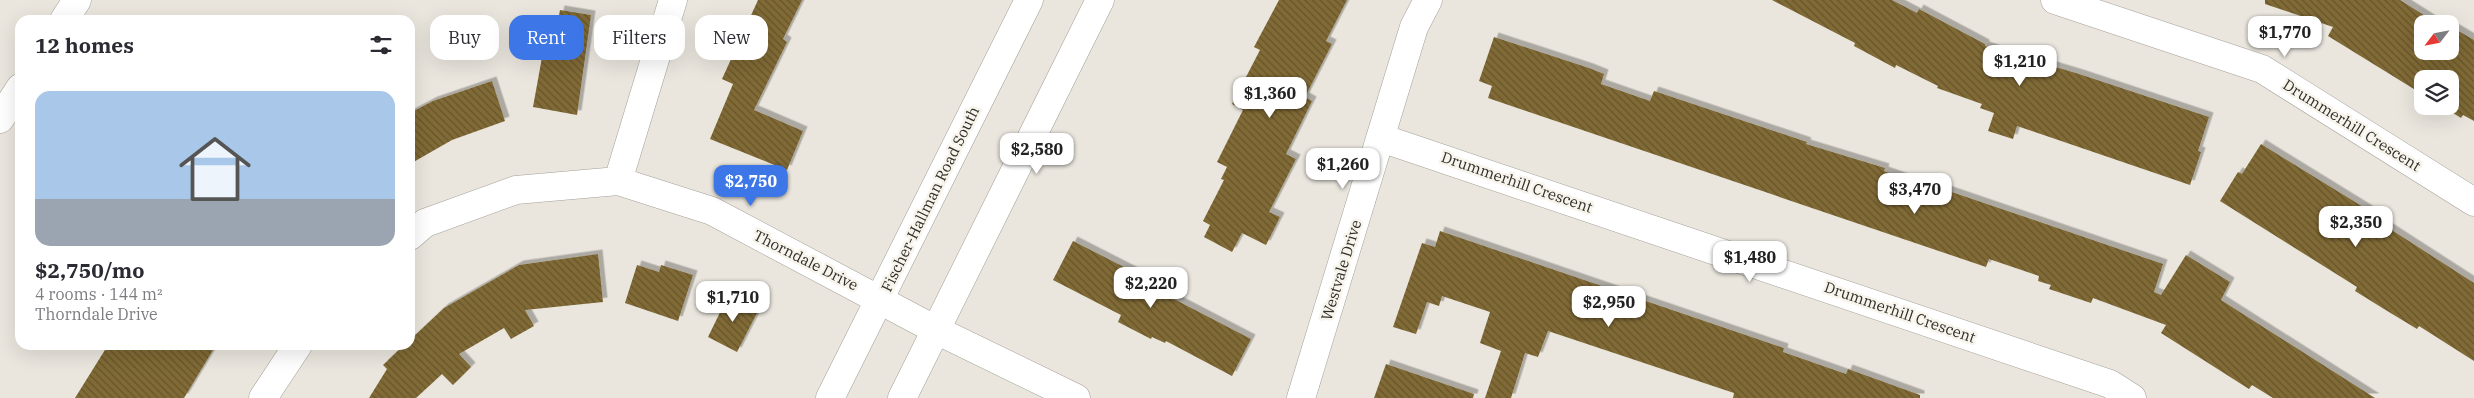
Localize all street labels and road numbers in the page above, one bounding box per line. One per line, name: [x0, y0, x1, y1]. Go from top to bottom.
street label: Drummerhill Crescent: [2280, 75, 2424, 175]
street label: Fischer-Hallman Road South: [877, 103, 983, 295]
street label: Drummerhill Crescent: [1439, 147, 1595, 217]
street label: Westvale Drive: [1317, 217, 1365, 323]
street label: Thorndale Drive: [750, 225, 862, 295]
street label: Drummerhill Crescent: [1822, 277, 1978, 347]

